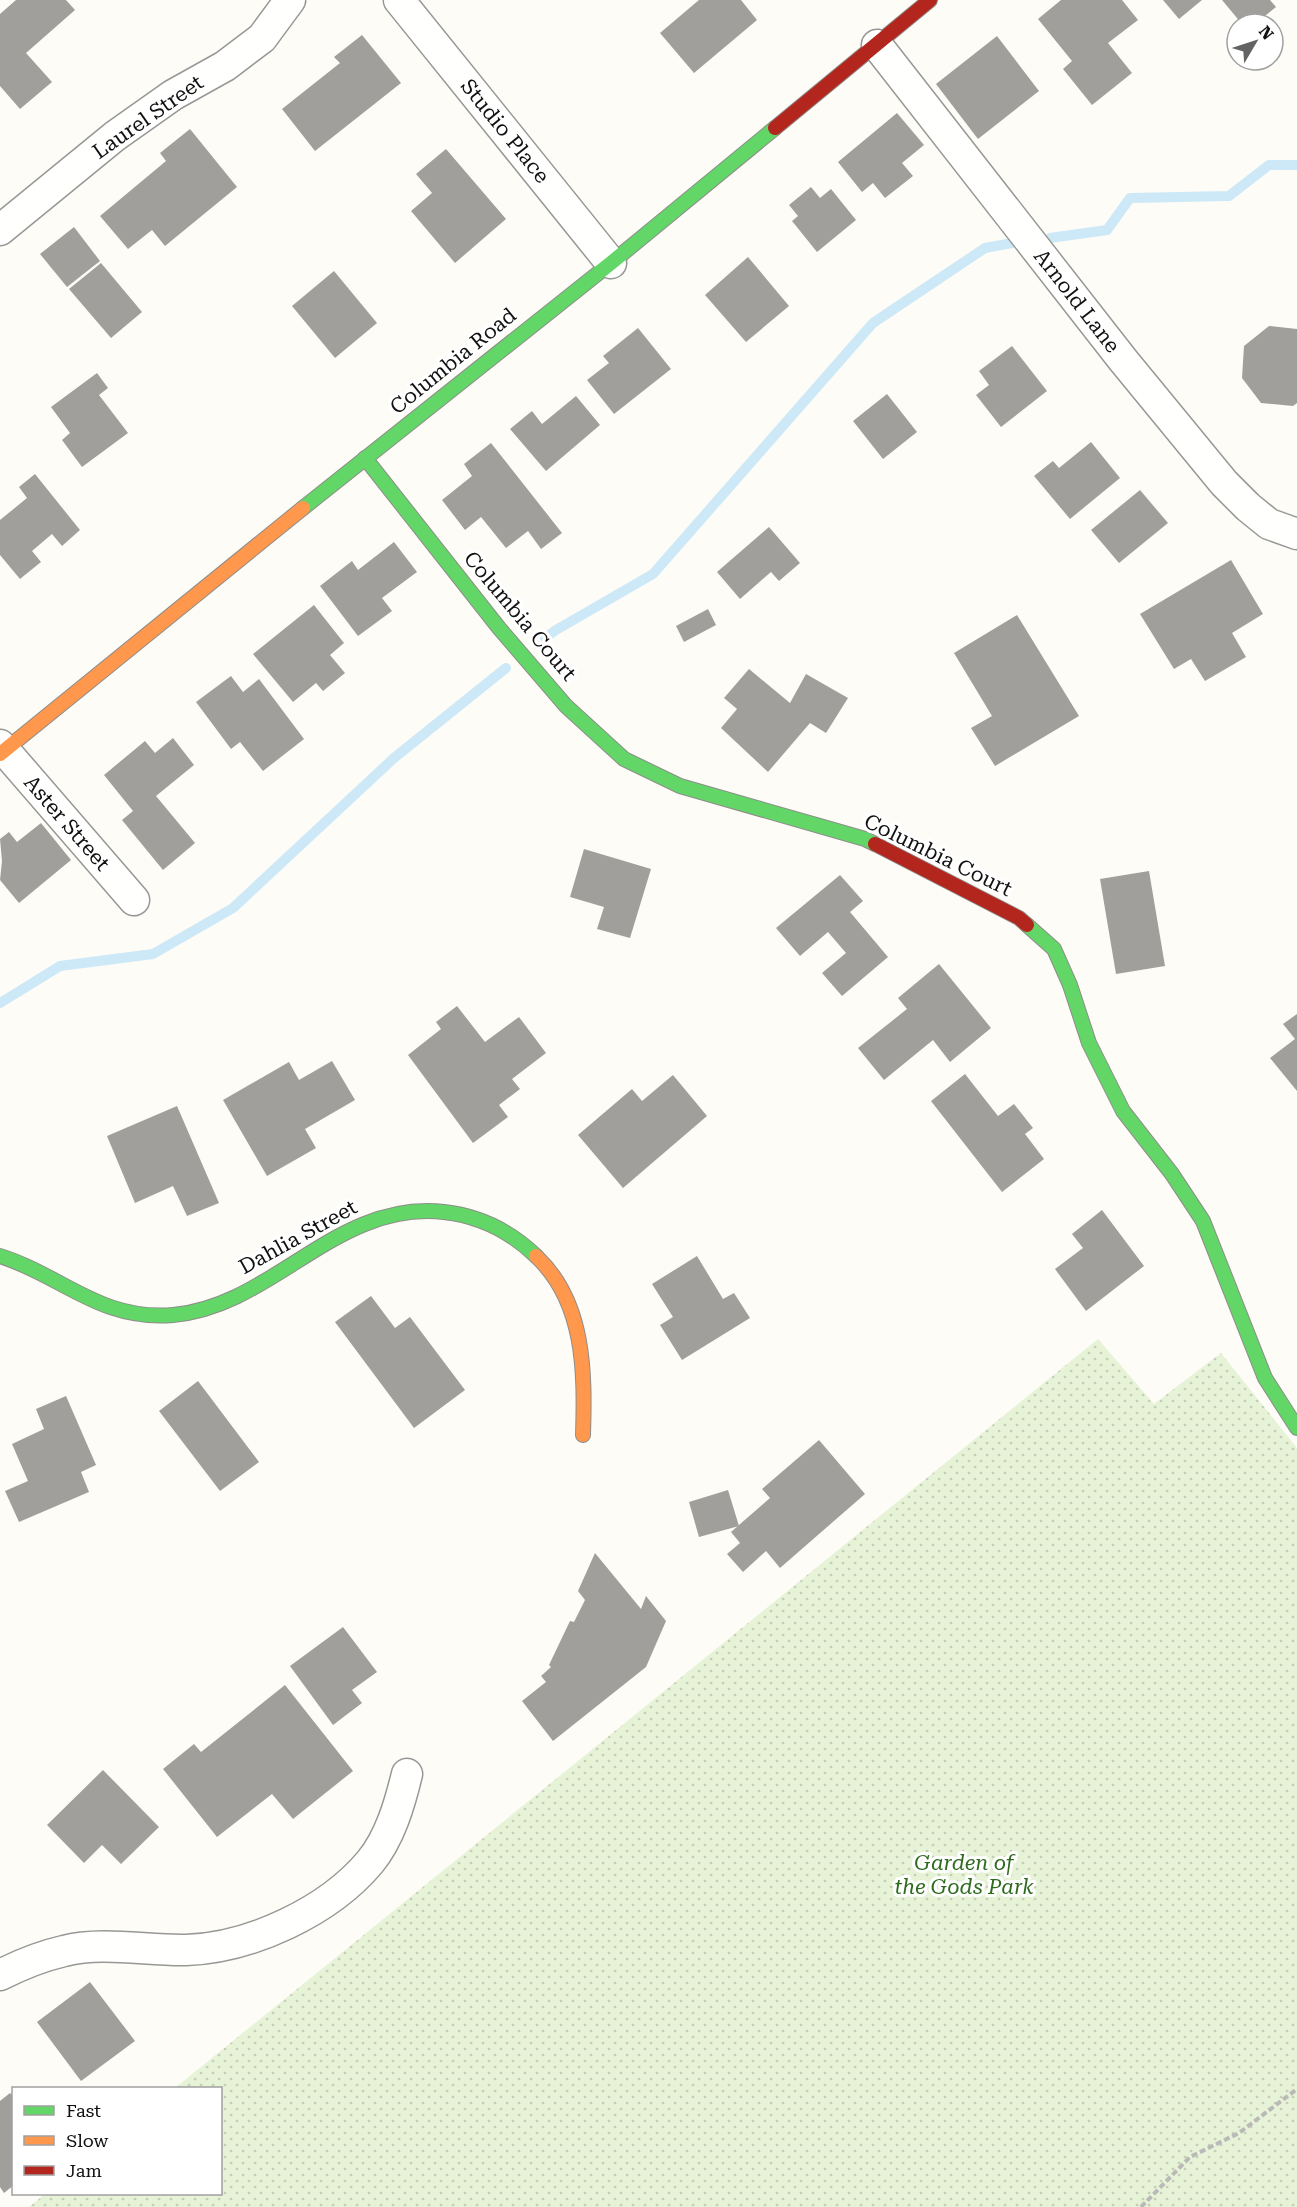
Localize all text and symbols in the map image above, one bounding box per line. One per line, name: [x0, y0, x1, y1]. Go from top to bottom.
north arrow: [1225, 12, 1285, 72]
text: N: [1255, 22, 1278, 44]
street label: Laurel Street: [88, 70, 208, 164]
street label: Studio Place: [456, 74, 554, 188]
street label: Arnold Lane: [1029, 244, 1125, 358]
street label: Columbia Road: [385, 303, 521, 419]
street label: Columbia Court: [459, 546, 581, 686]
street label: Aster Street: [19, 771, 115, 876]
street label: Columbia Court: [860, 809, 1016, 901]
street label: Dahlia Street: [235, 1195, 361, 1279]
park label: Garden of the Gods Park: [894, 1851, 1034, 1899]
legend: [12, 2087, 222, 2195]
text: Fast: [66, 2100, 101, 2121]
text: Slow: [66, 2130, 108, 2151]
text: Jam: [66, 2160, 102, 2181]

